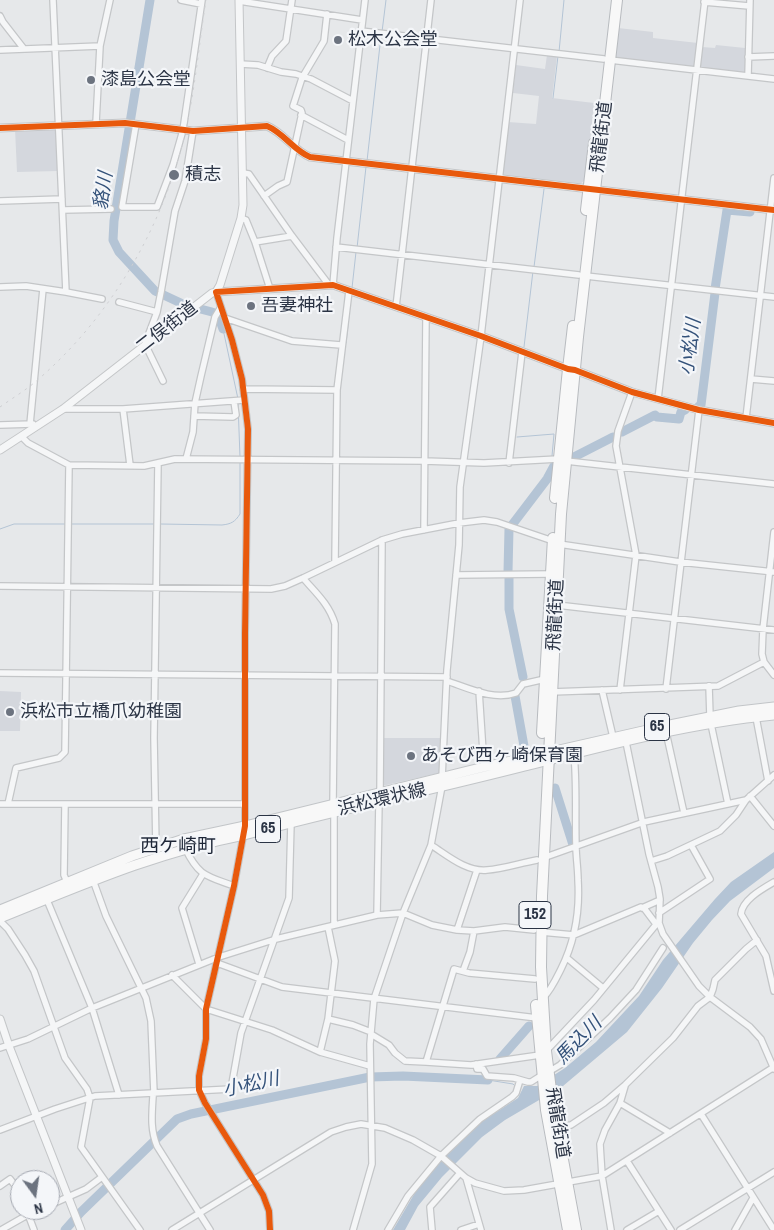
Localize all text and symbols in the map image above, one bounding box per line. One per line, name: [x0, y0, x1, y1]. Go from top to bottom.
place label: 松木公会堂: [348, 29, 438, 51]
marker: 松木公会堂: [332, 34, 344, 46]
place label: 漆島公会堂: [101, 69, 191, 91]
marker: 漆島公会堂: [85, 74, 97, 86]
street label: 飛龍街道: [587, 100, 617, 174]
place label: 積志: [185, 164, 221, 186]
marker: 積志: [167, 168, 181, 182]
water label: 貉川: [90, 170, 118, 212]
place label: 吾妻神社: [261, 295, 333, 317]
street label: 二俣街道: [132, 297, 202, 359]
marker: 吾妻神社: [245, 300, 257, 312]
water label: 小松川: [676, 317, 706, 377]
street label: 飛龍街道: [543, 578, 569, 652]
place label: 浜松市立橋爪幼稚園: [20, 701, 182, 723]
marker: 浜松市立橋爪幼稚園: [4, 706, 16, 718]
road number: 65: [644, 714, 670, 740]
place label: あそび西ヶ崎保育園: [421, 745, 583, 767]
marker: あそび西ヶ崎保育園: [405, 750, 417, 762]
street label: 浜松環状線: [336, 779, 428, 821]
road number: 65: [256, 816, 280, 842]
district label: 西ケ崎町: [140, 836, 216, 858]
road number: 152: [519, 902, 551, 928]
water label: 馬込川: [551, 1013, 607, 1069]
water label: 小松川: [221, 1068, 281, 1102]
street label: 飛龍街道: [541, 1086, 573, 1160]
north arrow: [10, 1170, 60, 1220]
text: N: [32, 1199, 45, 1218]

